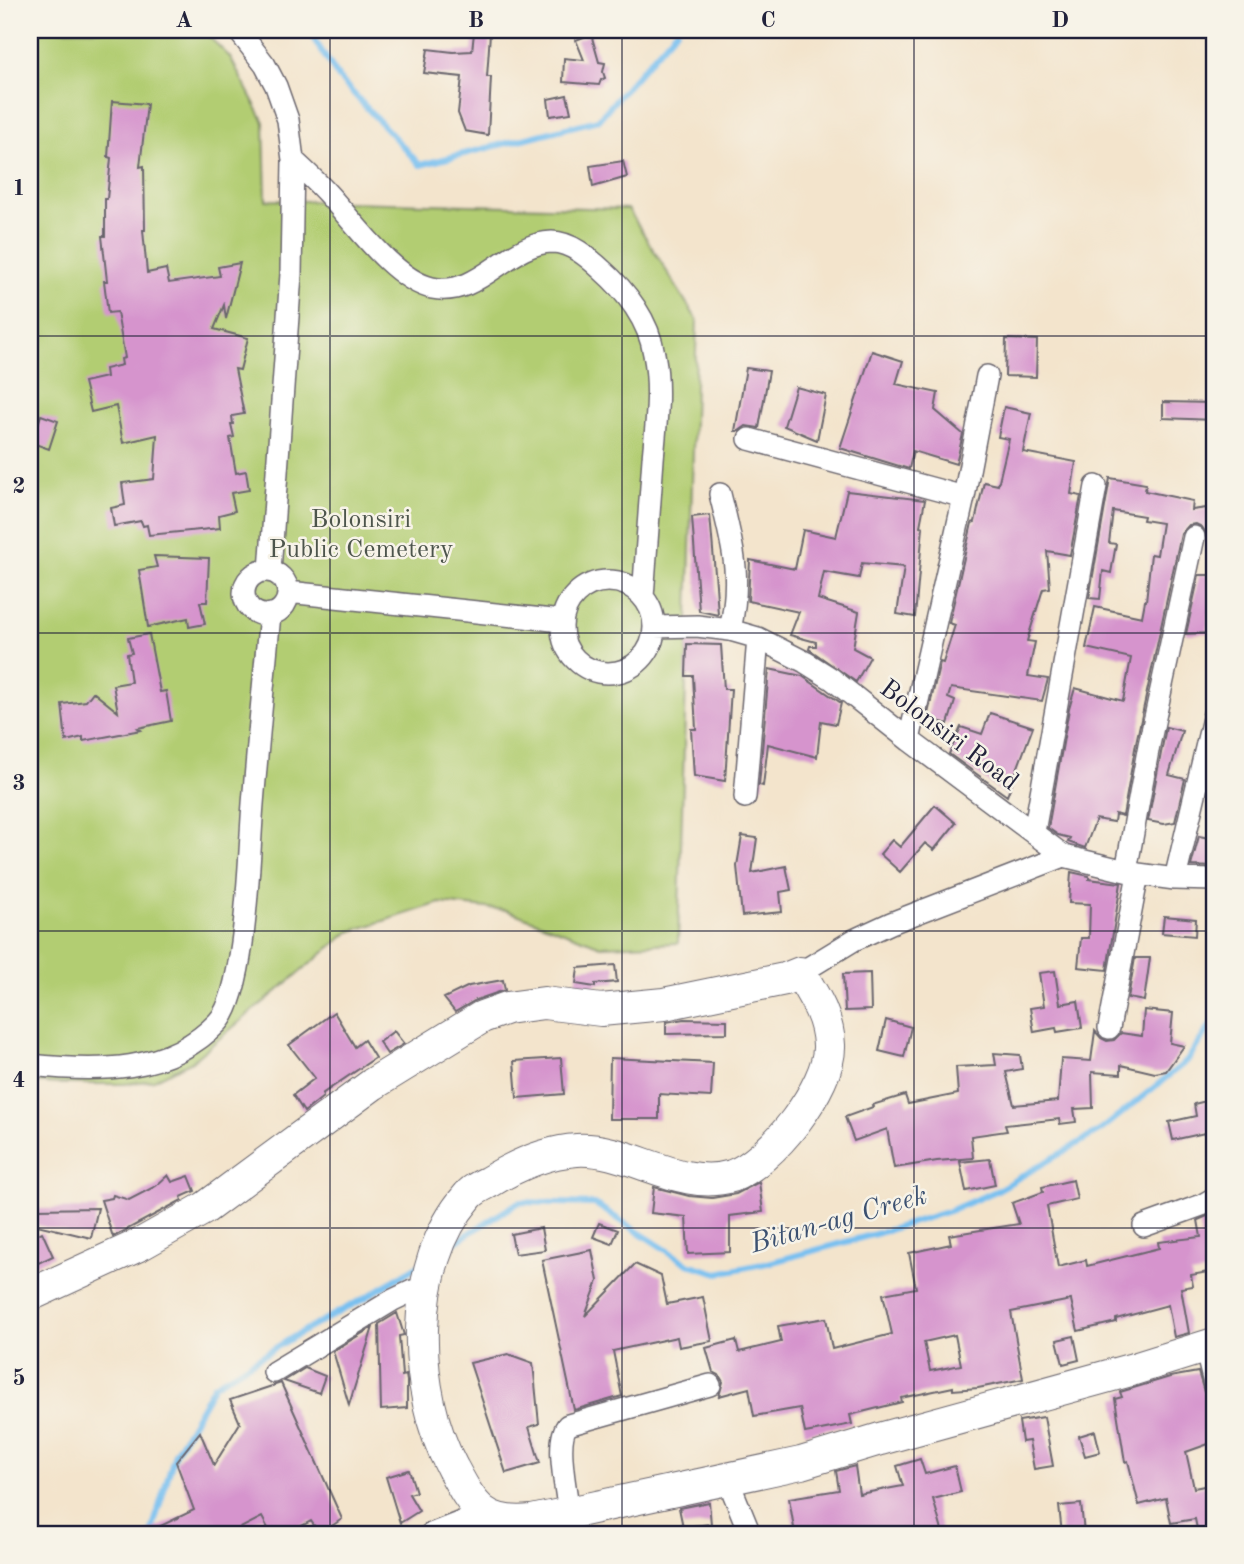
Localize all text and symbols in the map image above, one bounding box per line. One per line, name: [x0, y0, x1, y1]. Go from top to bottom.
text: A: [175, 9, 193, 32]
text: B: [468, 9, 484, 32]
text: C: [760, 9, 776, 32]
text: D: [1051, 9, 1069, 32]
text: 1: [12, 177, 26, 200]
text: 2: [12, 475, 26, 498]
park label: Bolonsiri Public Cemetery: [268, 507, 454, 563]
street label: Bolonsiri Road: [875, 675, 1023, 796]
text: 3: [12, 772, 26, 795]
text: 4: [12, 1069, 26, 1092]
water label: Bitan-ag Creek: [746, 1182, 931, 1260]
text: 5: [12, 1367, 26, 1390]

